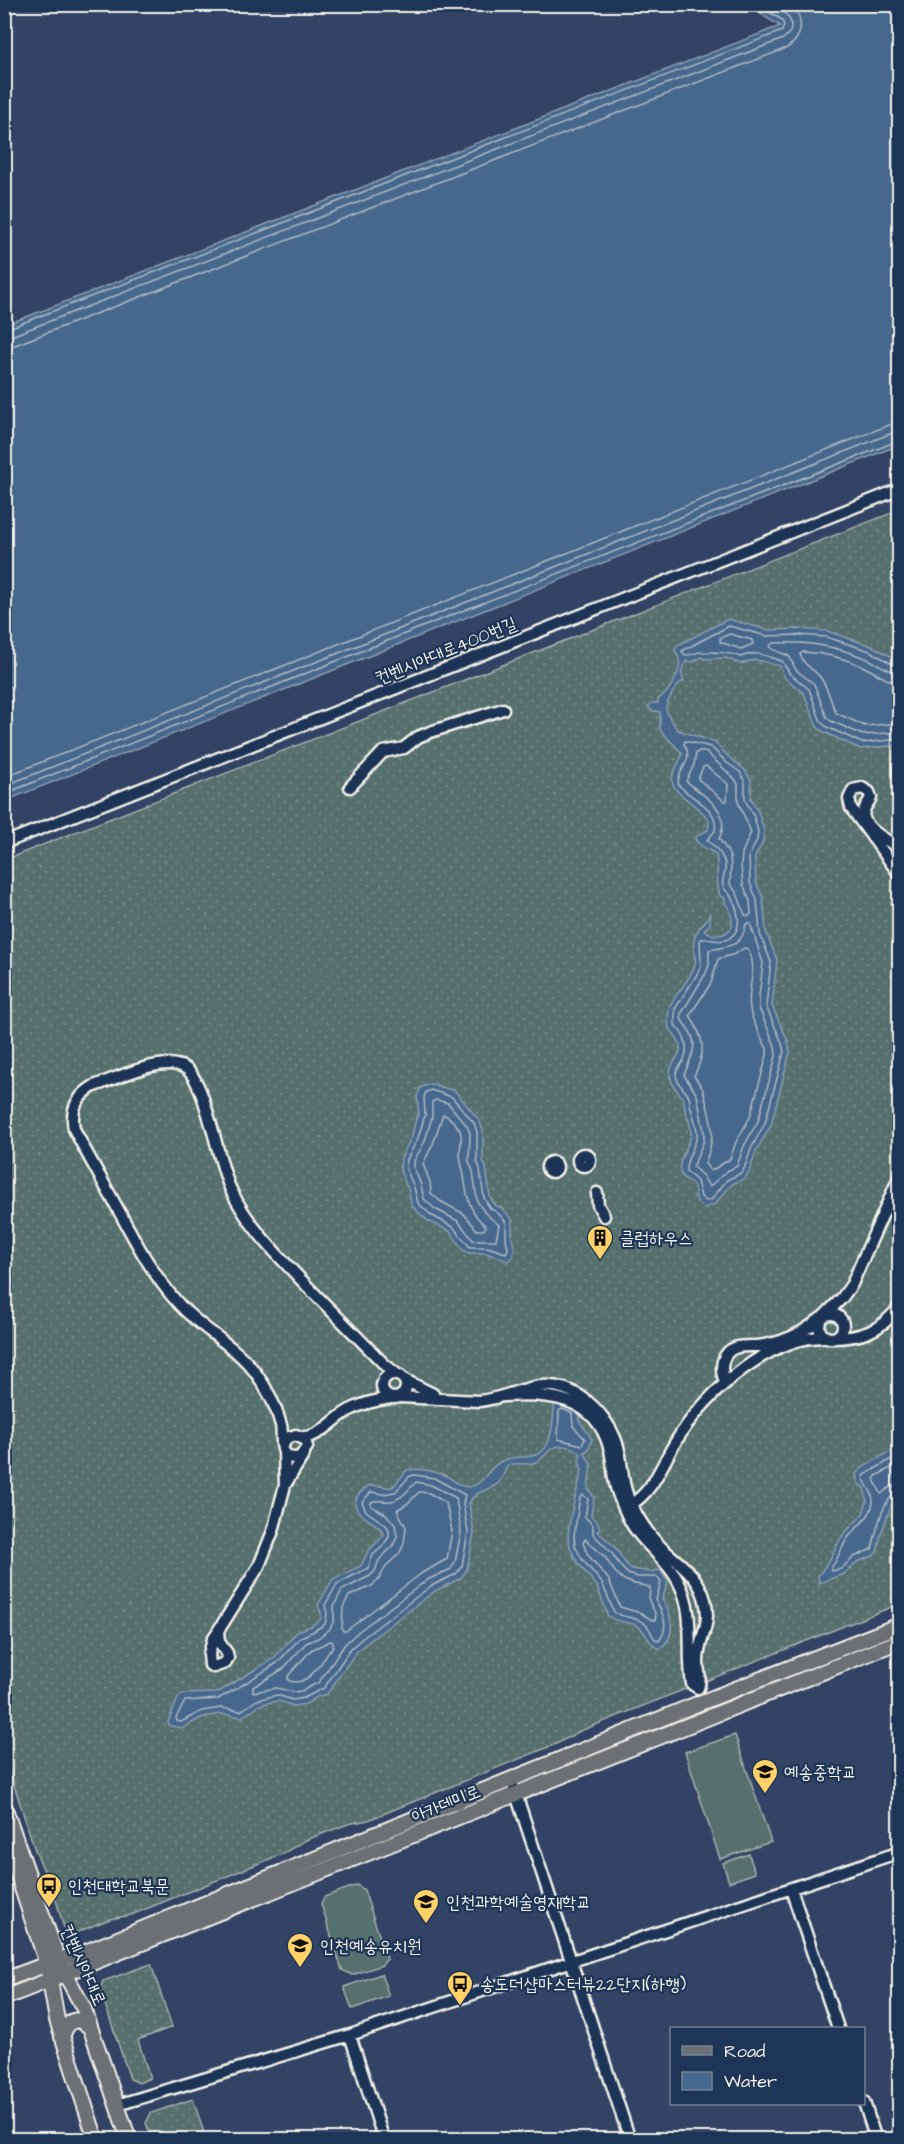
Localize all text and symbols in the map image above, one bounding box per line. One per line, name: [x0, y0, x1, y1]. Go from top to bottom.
street label: 컨벤시아대로400번길: [371, 611, 521, 691]
building icon: 클럽하우스: [585, 1223, 615, 1261]
place label: 클럽하우스: [620, 1226, 692, 1251]
school or university icon: 예송중학교: [750, 1757, 780, 1795]
place label: 예송중학교: [784, 1760, 856, 1785]
street label: 아카데미로: [408, 1779, 484, 1829]
bus stop icon: 인천대학교북문: [34, 1871, 64, 1909]
place label: 인천대학교북문: [68, 1874, 169, 1899]
school or university icon: 인천과학예술영재학교: [411, 1887, 441, 1925]
place label: 인천과학예술영재학교: [446, 1890, 591, 1915]
street label: 컨벤시아대로: [54, 1920, 112, 2010]
school or university icon: 인천예송유치원: [285, 1931, 315, 1969]
place label: 인천예송유치원: [320, 1934, 421, 1959]
bus stop icon: 송도더샵마스터뷰22단지(하행): [445, 1969, 475, 2007]
place label: 송도더샵마스터뷰22단지(하행): [480, 1972, 686, 1997]
legend: [670, 2027, 865, 2105]
text: Road: [724, 2039, 765, 2064]
text: Water: [724, 2069, 777, 2094]

